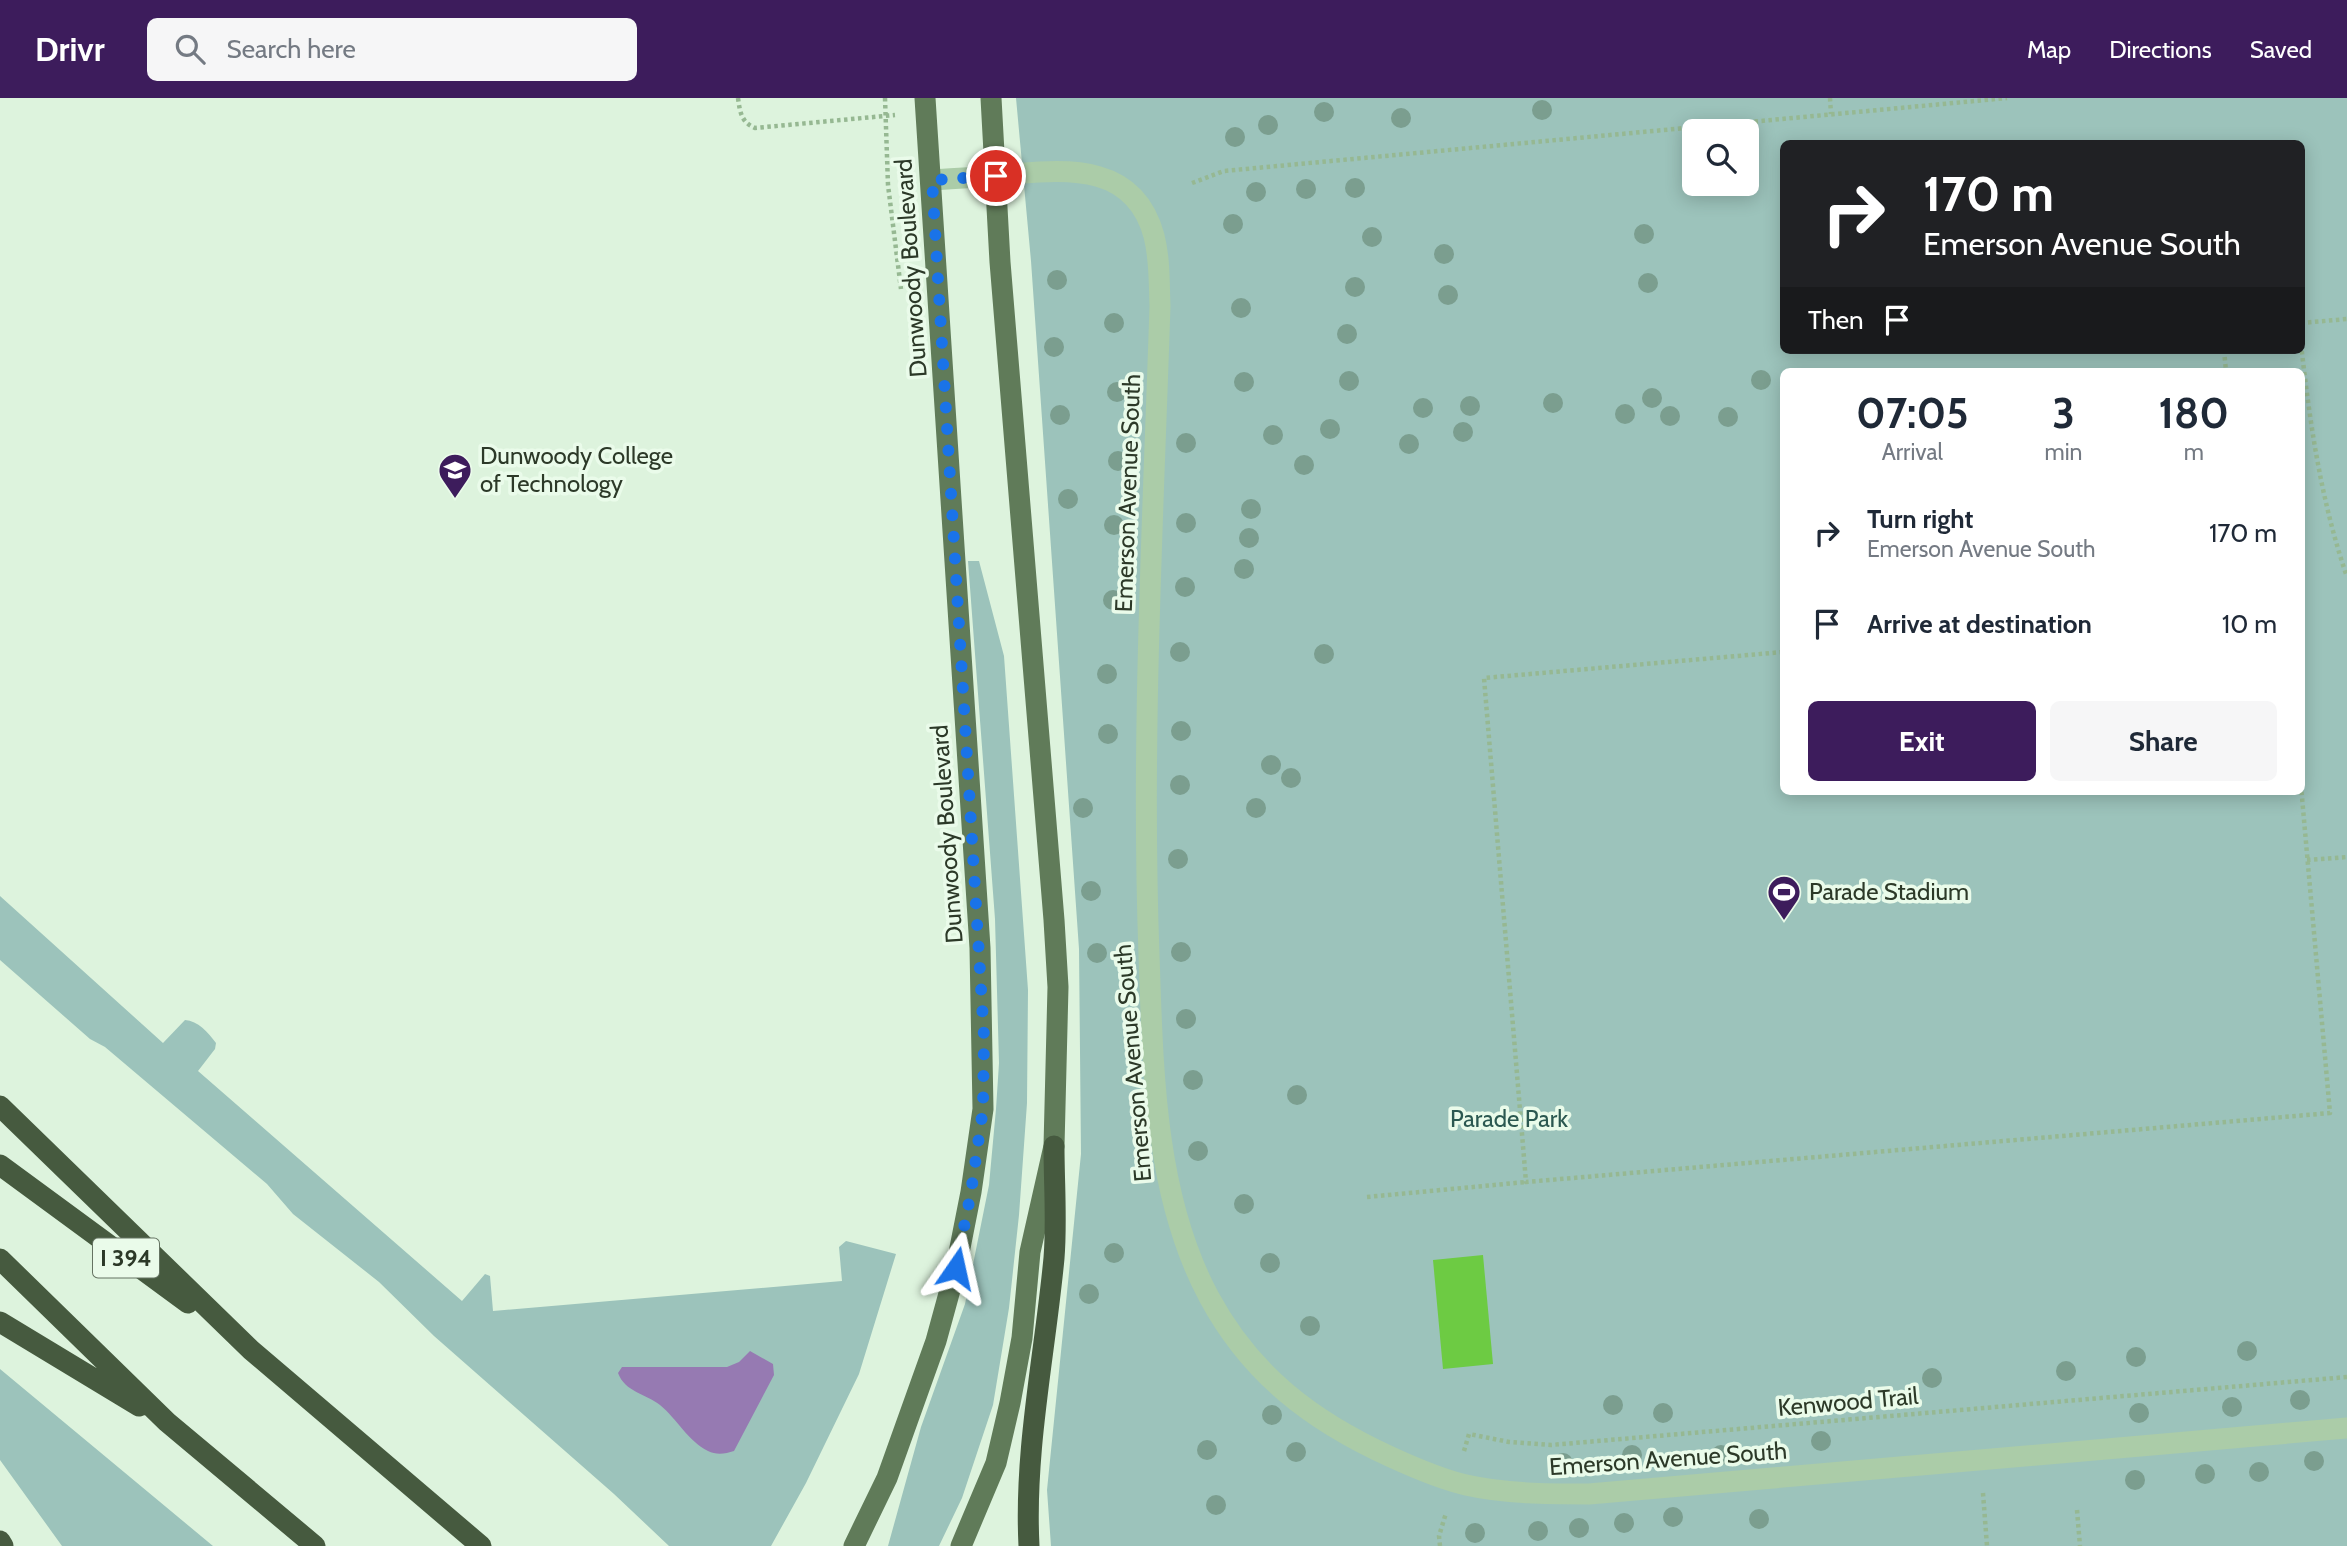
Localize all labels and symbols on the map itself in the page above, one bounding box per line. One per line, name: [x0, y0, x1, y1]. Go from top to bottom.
pin: [966, 146, 1026, 206]
street label: Dunwoody Boulevard: [888, 158, 933, 378]
street label: Emerson Avenue South: [1109, 373, 1146, 613]
place label: Dunwoody College of Technology: [480, 441, 673, 498]
school or university icon: Dunwoody College of Technology: [436, 451, 474, 500]
street label: Dunwoody Boulevard: [924, 724, 969, 944]
sports icon: Parade Stadium: [1765, 873, 1803, 922]
place label: Parade Stadium: [1809, 877, 1969, 906]
street label: Emerson Avenue South: [1108, 943, 1157, 1183]
park label: Parade Park: [1450, 1104, 1568, 1133]
position arrow: [919, 1231, 993, 1305]
road number: I 394: [93, 1238, 159, 1278]
street label: Kenwood Trail: [1776, 1381, 1920, 1422]
street label: Emerson Avenue South: [1548, 1436, 1788, 1481]

